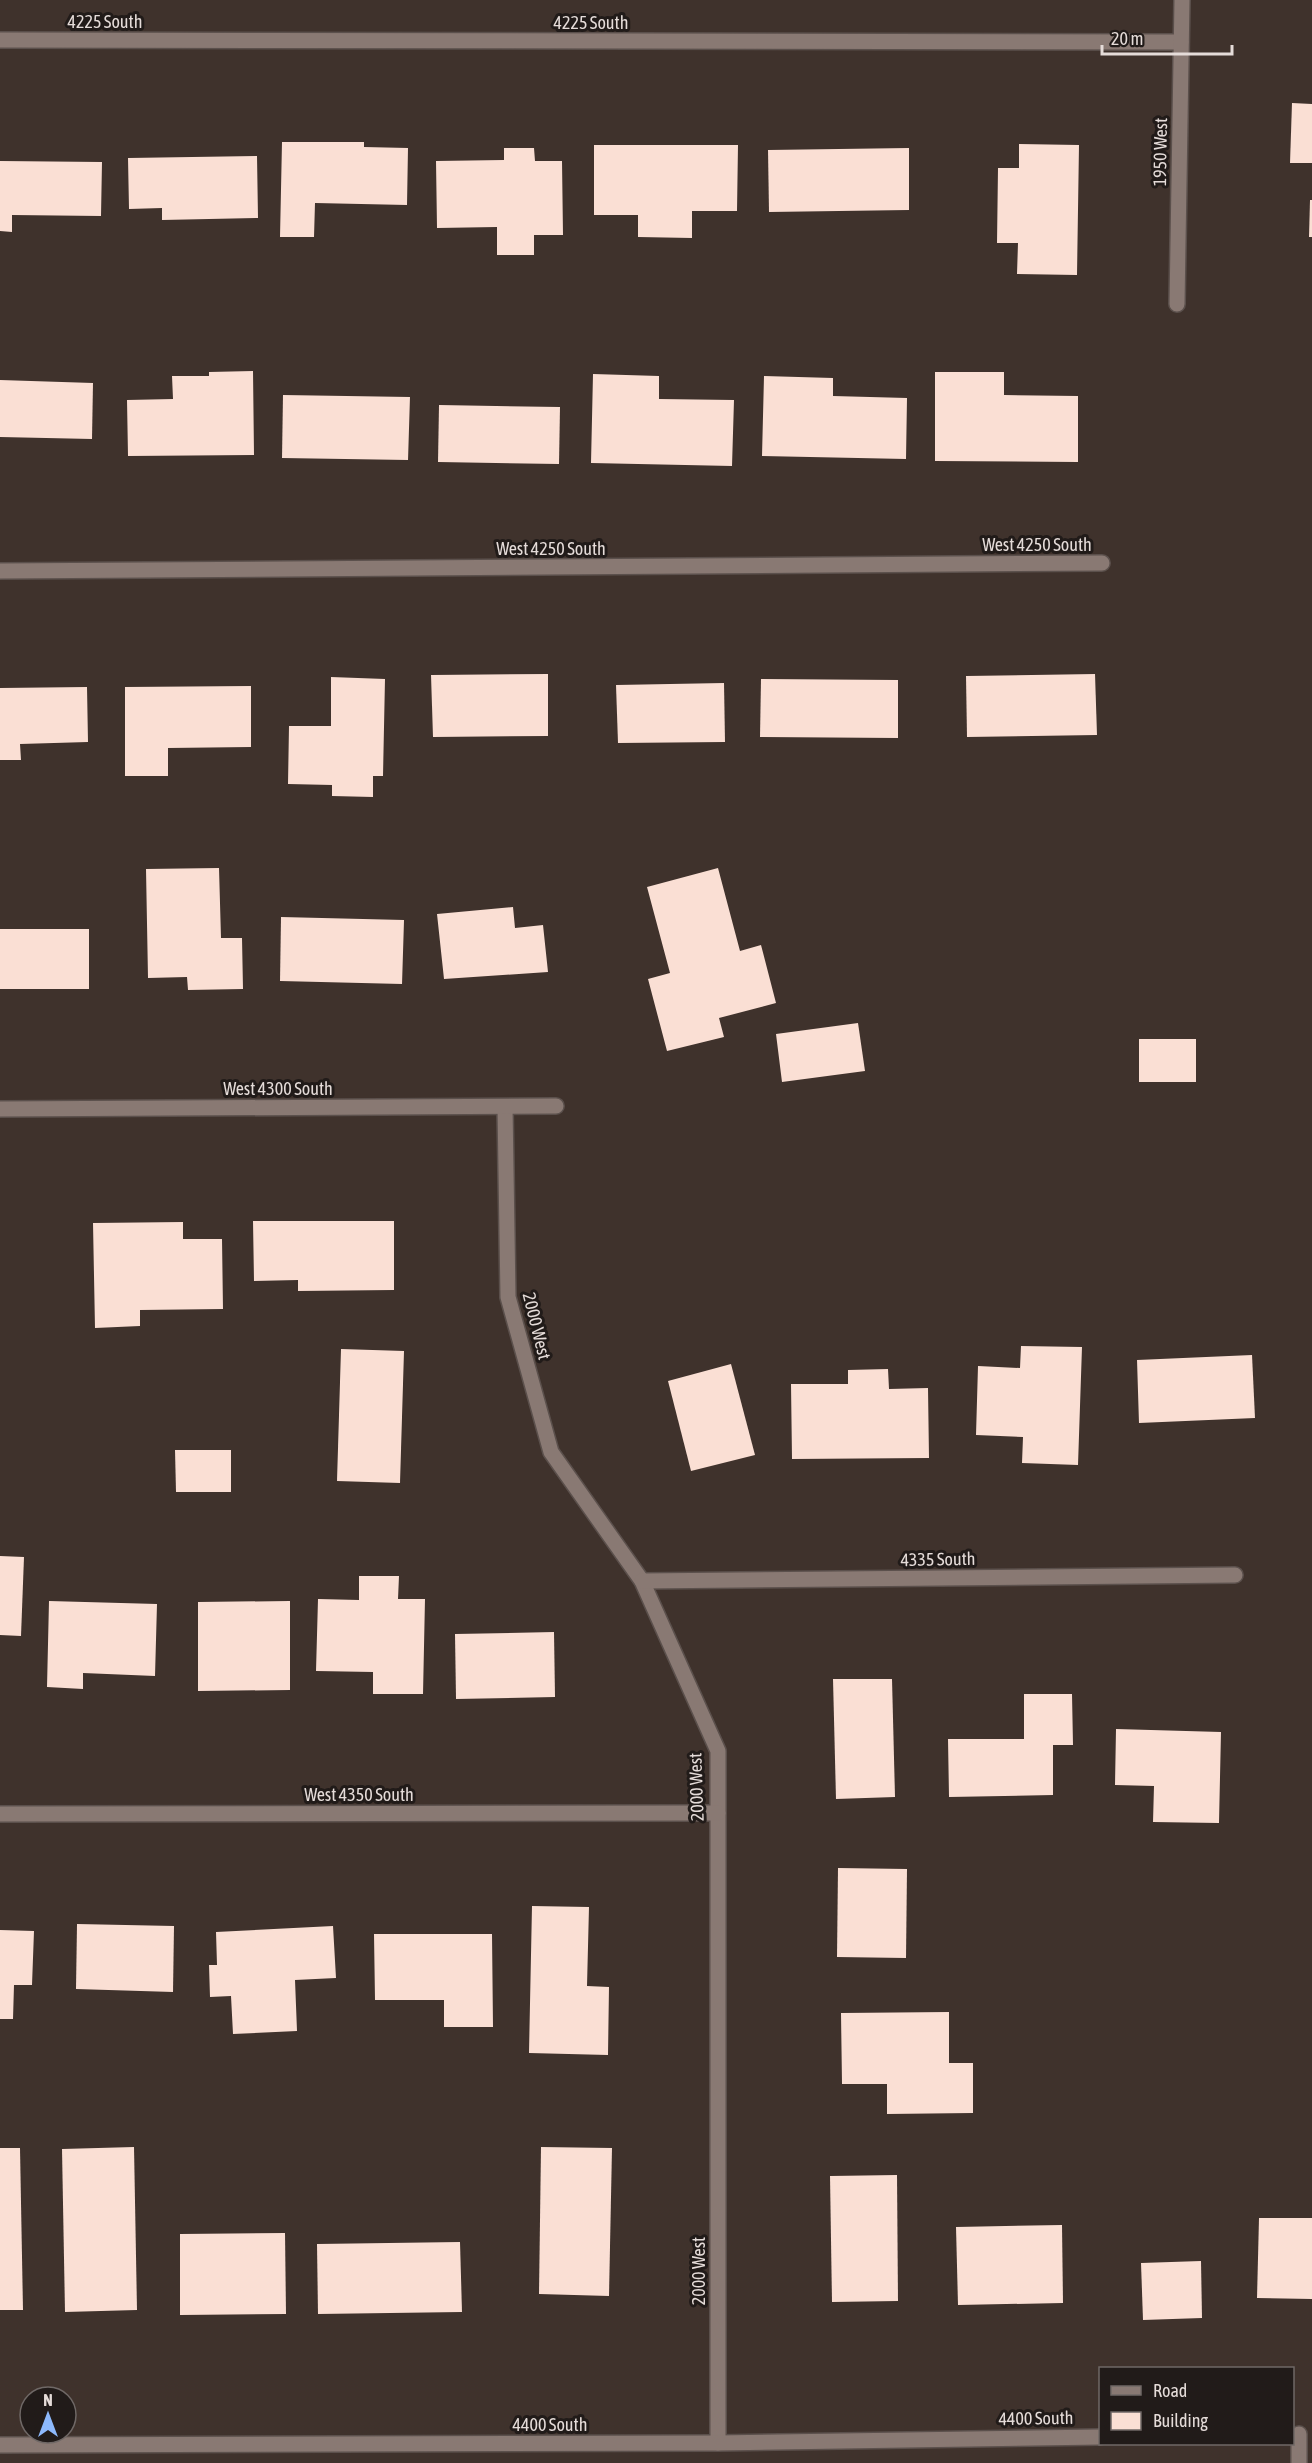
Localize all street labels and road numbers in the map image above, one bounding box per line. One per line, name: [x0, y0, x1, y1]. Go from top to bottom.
street label: 4225 South: [68, 11, 142, 32]
street label: 4225 South: [554, 12, 628, 33]
street label: 1950 West: [1149, 118, 1171, 186]
street label: West 4250 South: [982, 534, 1092, 555]
street label: West 4250 South: [496, 538, 606, 559]
street label: West 4300 South: [223, 1078, 333, 1099]
street label: 2000 West: [519, 1290, 555, 1362]
street label: 4335 South: [900, 1548, 976, 1570]
street label: 2000 West: [684, 1752, 708, 1822]
street label: West 4350 South: [304, 1784, 414, 1805]
street label: 2000 West: [688, 2237, 709, 2305]
street label: 4400 South: [998, 2407, 1074, 2429]
street label: 4400 South: [513, 2414, 587, 2435]

